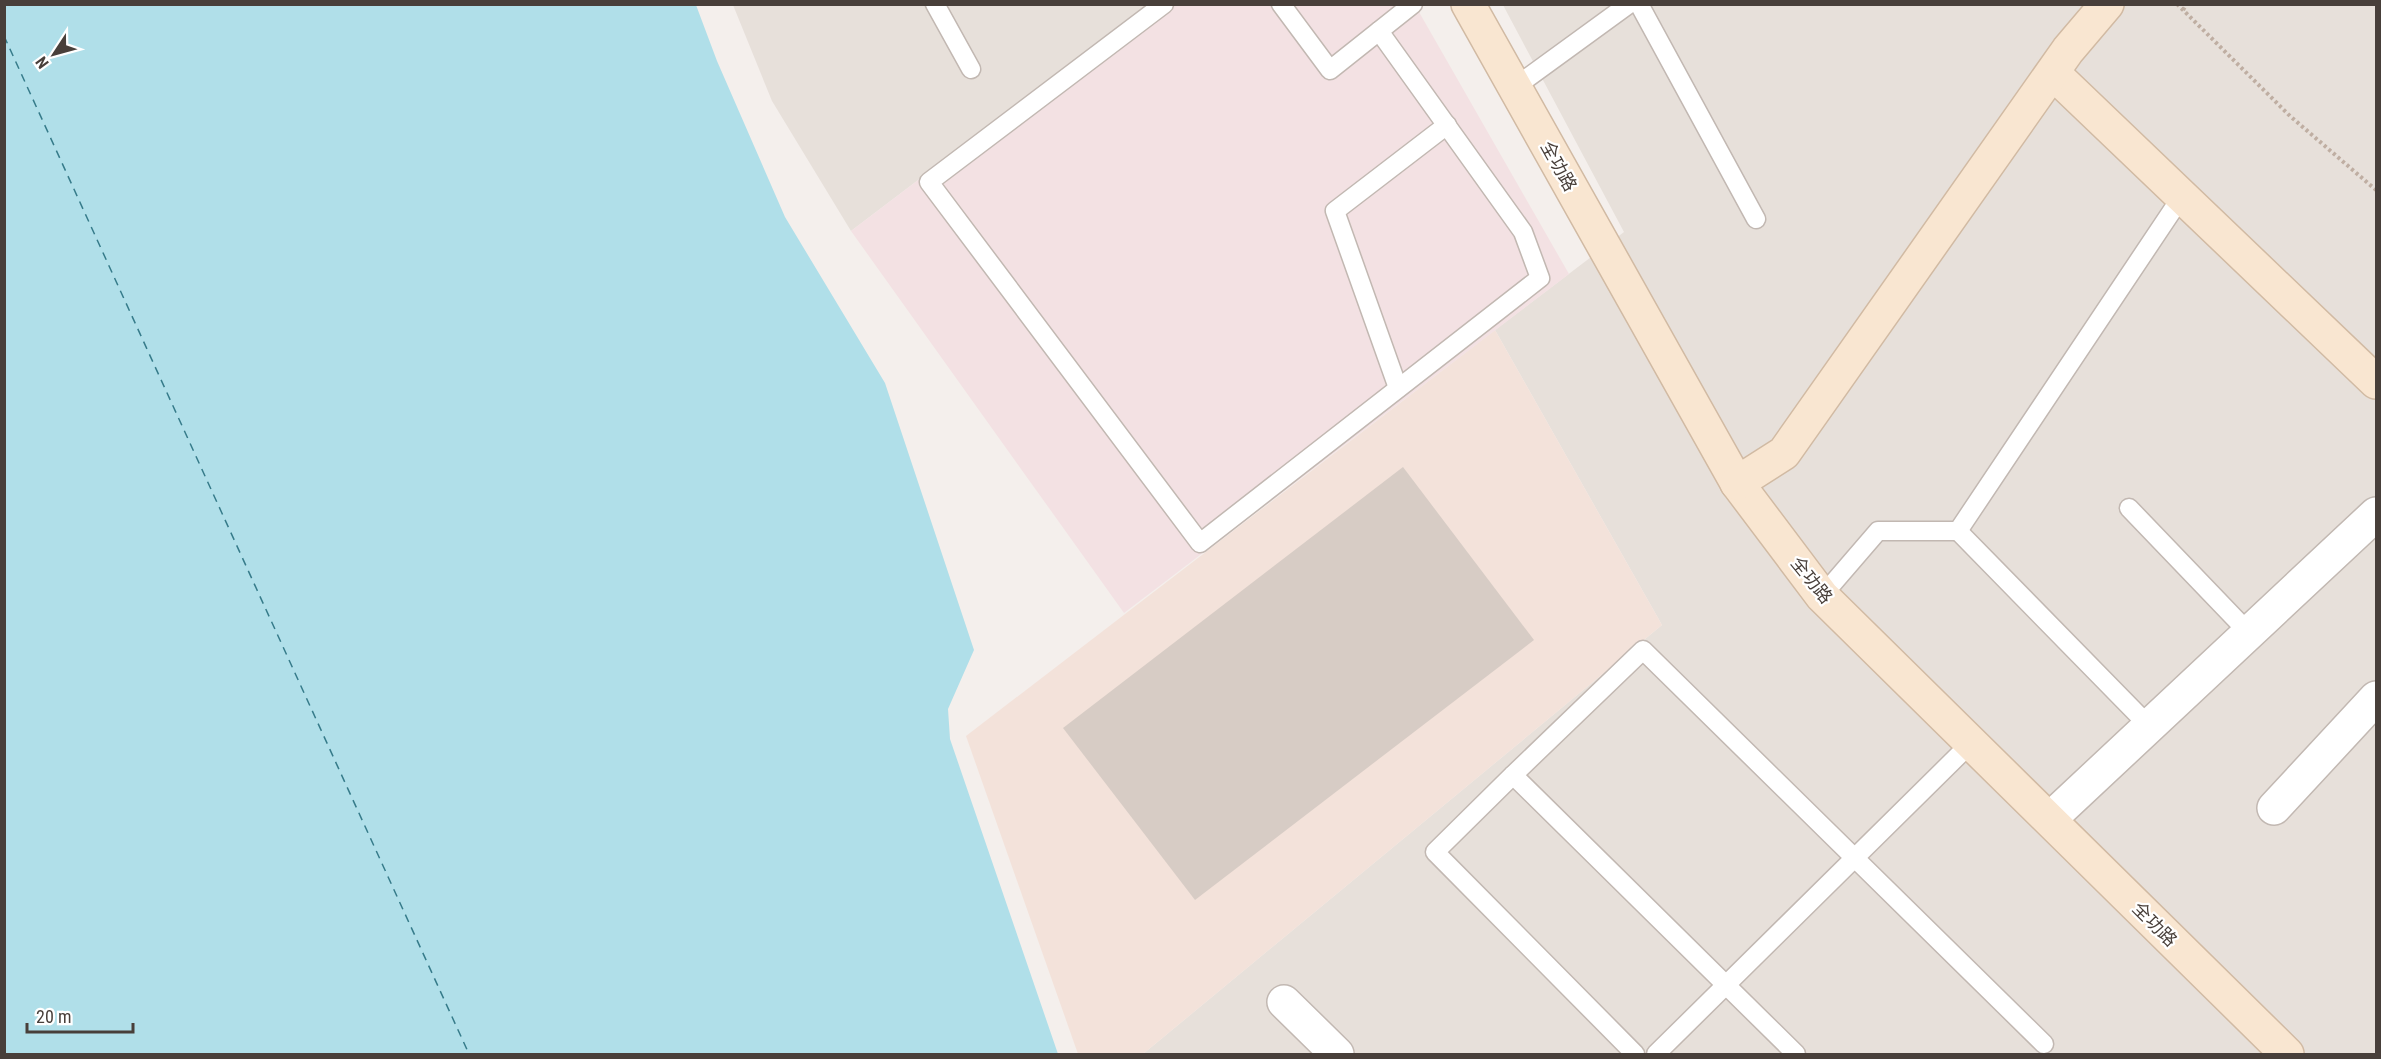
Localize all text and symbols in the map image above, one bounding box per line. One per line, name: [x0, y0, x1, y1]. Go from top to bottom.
north arrow: [24, 24, 84, 84]
text: N: [32, 53, 53, 72]
street label: 全功路: [1537, 137, 1581, 195]
street label: 全功路: [1787, 552, 1837, 608]
street label: 全功路: [2128, 897, 2182, 951]
scale bar: [27, 996, 134, 1034]
text: 20 m: [36, 1006, 71, 1027]

